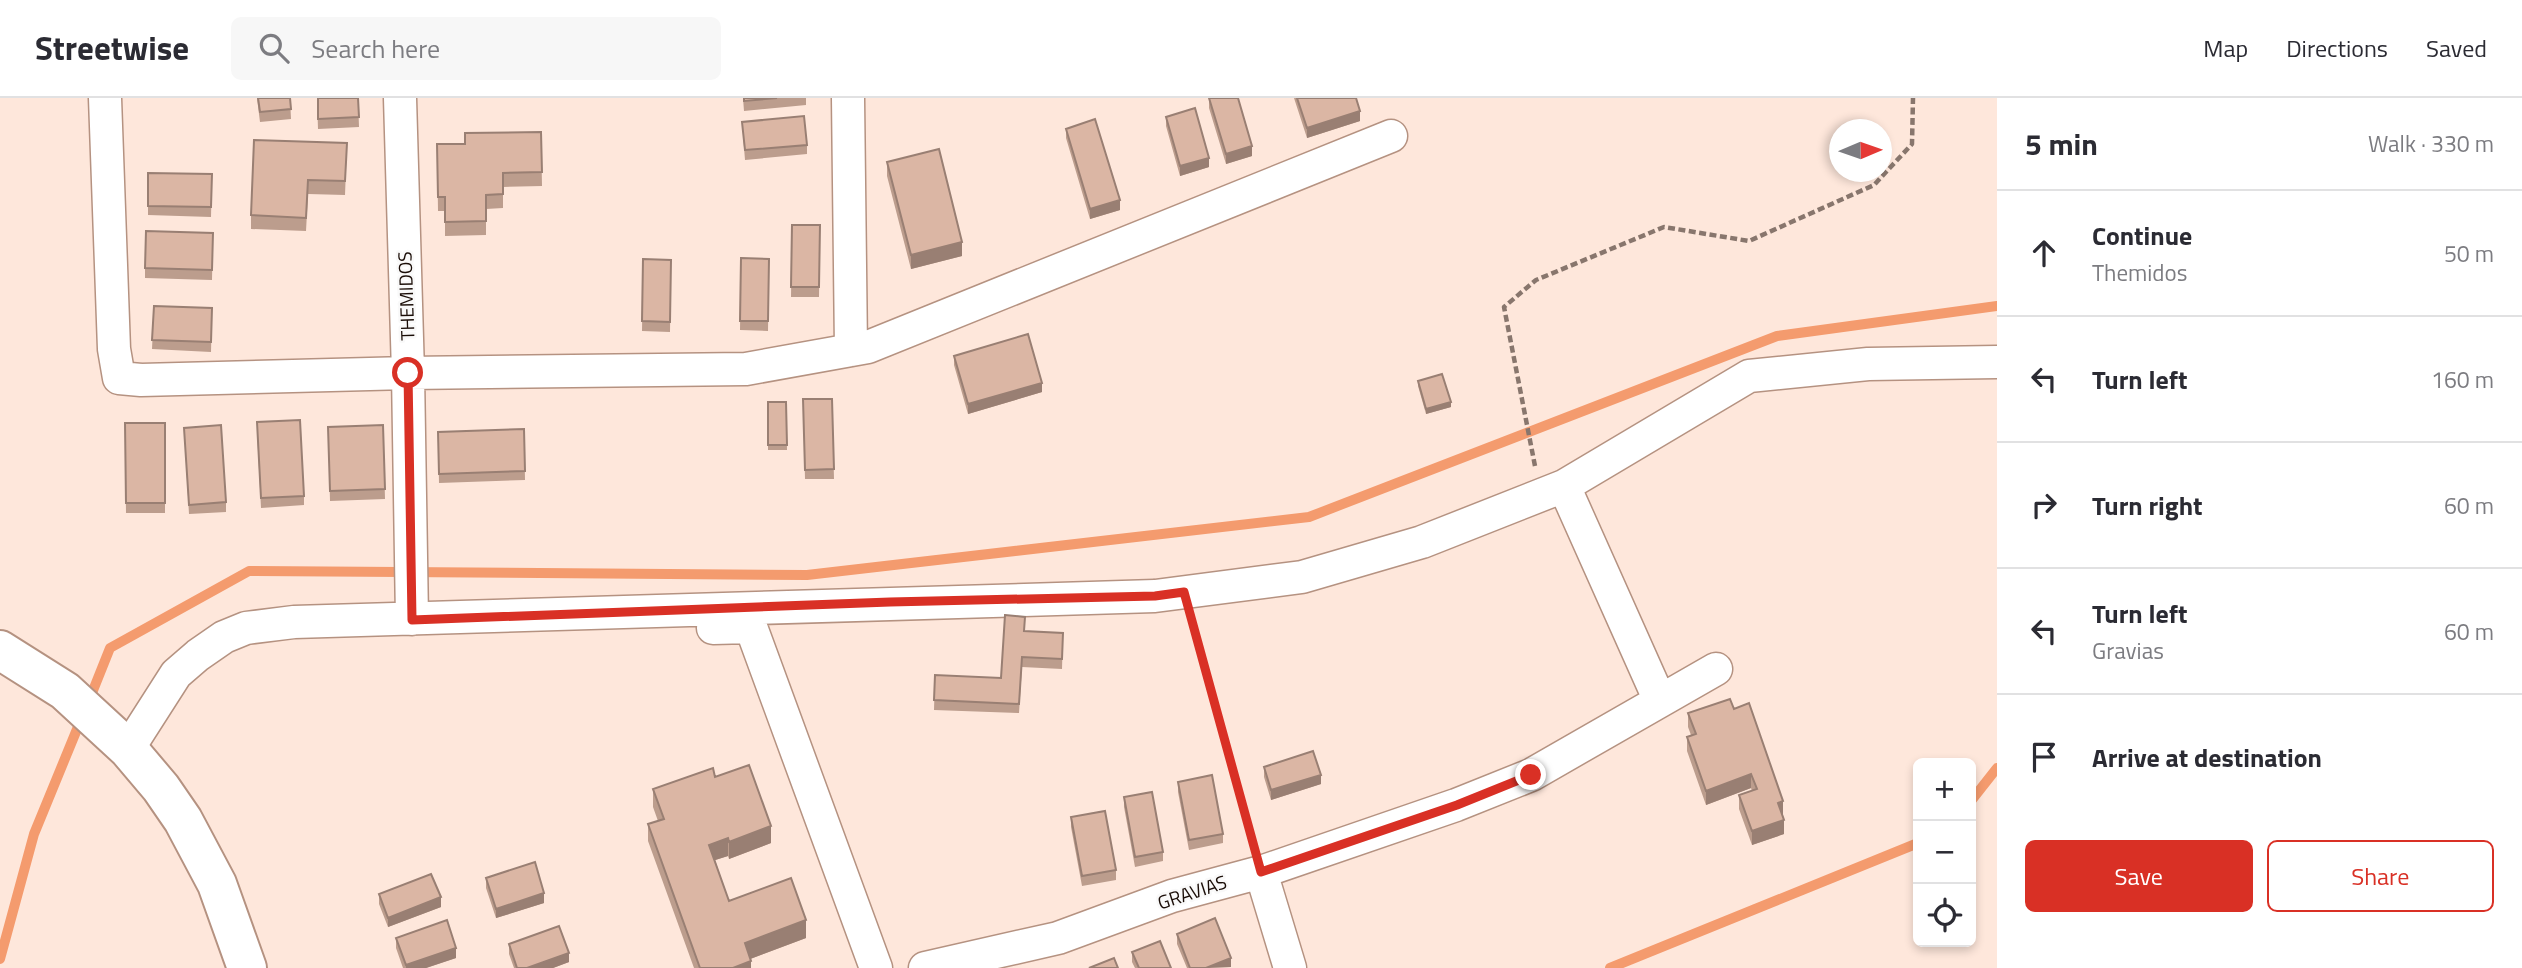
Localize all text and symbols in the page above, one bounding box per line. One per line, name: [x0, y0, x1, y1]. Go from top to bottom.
search box: [231, 17, 721, 80]
text: Streetwise: [35, 23, 189, 73]
icon: search: [255, 29, 293, 67]
text: Search here: [311, 29, 440, 68]
text: Map: [2203, 30, 2248, 66]
text: Directions: [2286, 30, 2388, 66]
text: Saved: [2426, 30, 2487, 66]
north arrow: [1829, 119, 1892, 182]
text: 5 min: [2025, 121, 2098, 167]
text: Walk · 330 m: [2368, 126, 2494, 161]
text: Continue: [2092, 216, 2192, 255]
icon: ahead: [2025, 234, 2063, 272]
text: 50 m: [2444, 236, 2494, 271]
street label: THEMIDOS: [389, 251, 422, 341]
text: Themidos: [2092, 255, 2187, 290]
route start: [392, 357, 423, 388]
icon: left: [2025, 360, 2063, 398]
text: Turn left: [2092, 360, 2187, 399]
text: 160 m: [2431, 362, 2494, 397]
icon: right: [2025, 486, 2063, 524]
text: Turn right: [2092, 486, 2203, 525]
text: 60 m: [2444, 488, 2494, 523]
text: Turn left: [2092, 594, 2187, 633]
icon: left: [2025, 612, 2063, 650]
text: 60 m: [2444, 614, 2494, 649]
text: Gravias: [2092, 633, 2164, 668]
icon: arrive: [2025, 738, 2063, 776]
text: Arrive at destination: [2092, 738, 2322, 777]
map controls: [1913, 758, 1976, 947]
button: +: [1913, 758, 1976, 821]
route end: [1515, 759, 1546, 790]
button: −: [1913, 821, 1976, 884]
button: Save: [2025, 840, 2253, 912]
button: Share: [2267, 840, 2494, 912]
street label: GRAVIAS: [1153, 867, 1230, 916]
button: locate: [1913, 884, 1976, 947]

